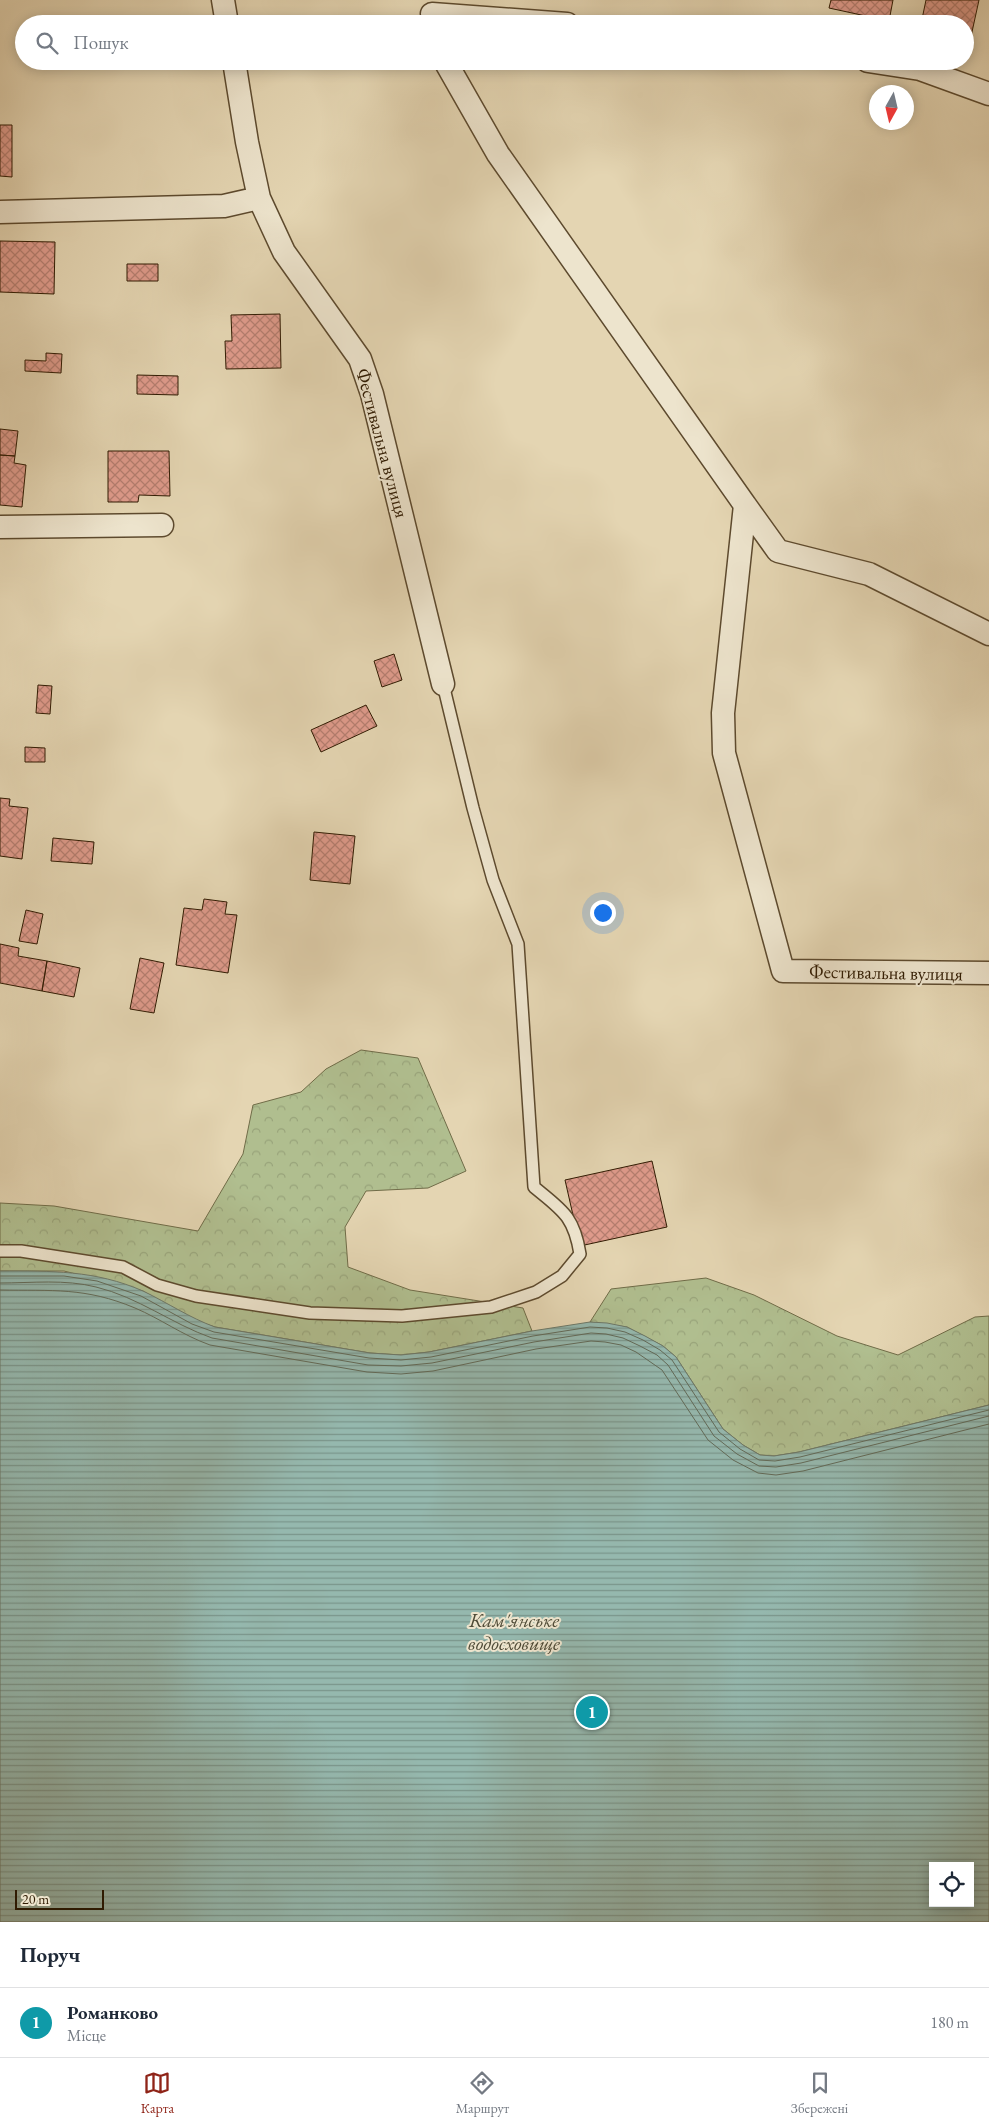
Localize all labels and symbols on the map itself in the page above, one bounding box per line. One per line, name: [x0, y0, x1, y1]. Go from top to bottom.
north arrow: [869, 85, 914, 130]
street label: Фестивальна вулиця: [351, 366, 415, 521]
your location: [590, 900, 616, 926]
street label: Фестивальна вулиця: [809, 959, 964, 986]
water label: Кам'янське водосховище: [468, 1607, 560, 1656]
pin: 1: [576, 1693, 608, 1731]
scale bar: [15, 1887, 104, 1910]

